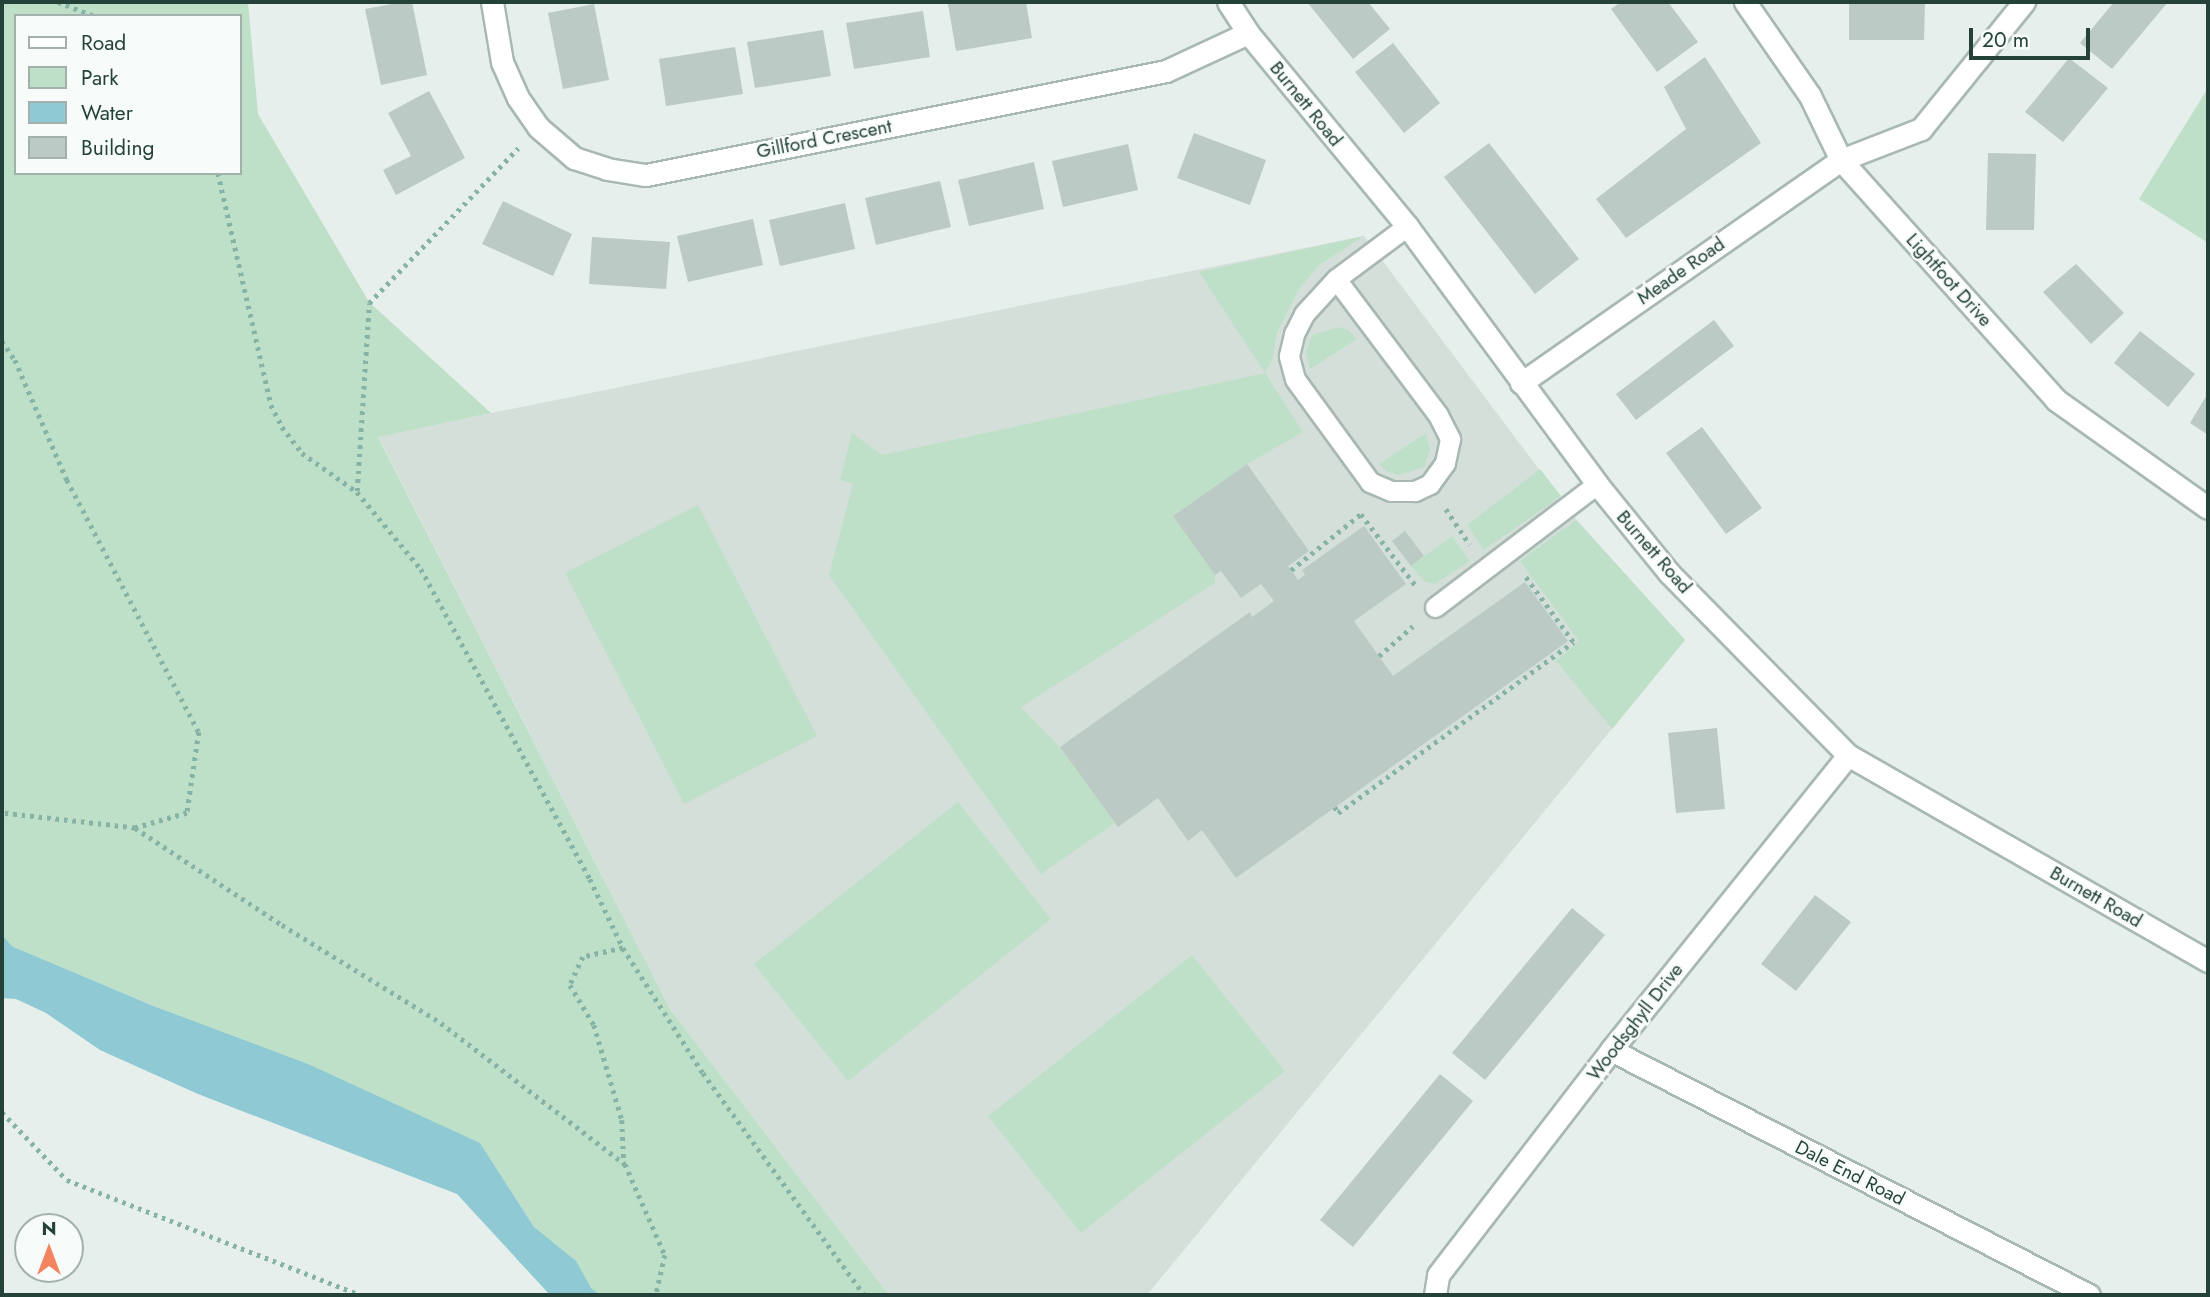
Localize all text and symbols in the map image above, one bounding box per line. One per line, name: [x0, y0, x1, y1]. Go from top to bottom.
legend: [14, 14, 242, 175]
scale bar: [1972, 14, 2093, 58]
text: 20 m: [1982, 25, 2029, 55]
text: Road: [81, 28, 126, 58]
street label: Burnett Road: [1265, 57, 1347, 151]
text: Park: [81, 63, 118, 93]
text: Water: [81, 98, 133, 128]
street label: Gillford Crescent: [754, 115, 894, 163]
text: Building: [81, 133, 154, 163]
street label: Lightfoot Drive: [1901, 229, 1997, 331]
street label: Meade Road: [1633, 233, 1729, 309]
street label: Burnett Road: [1612, 506, 1696, 598]
street label: Burnett Road: [2046, 861, 2146, 933]
street label: Woodsghyll Drive: [1582, 959, 1688, 1085]
street label: Dale End Road: [1791, 1136, 1909, 1210]
north arrow: [14, 1213, 84, 1283]
text: N: [41, 1215, 57, 1242]

